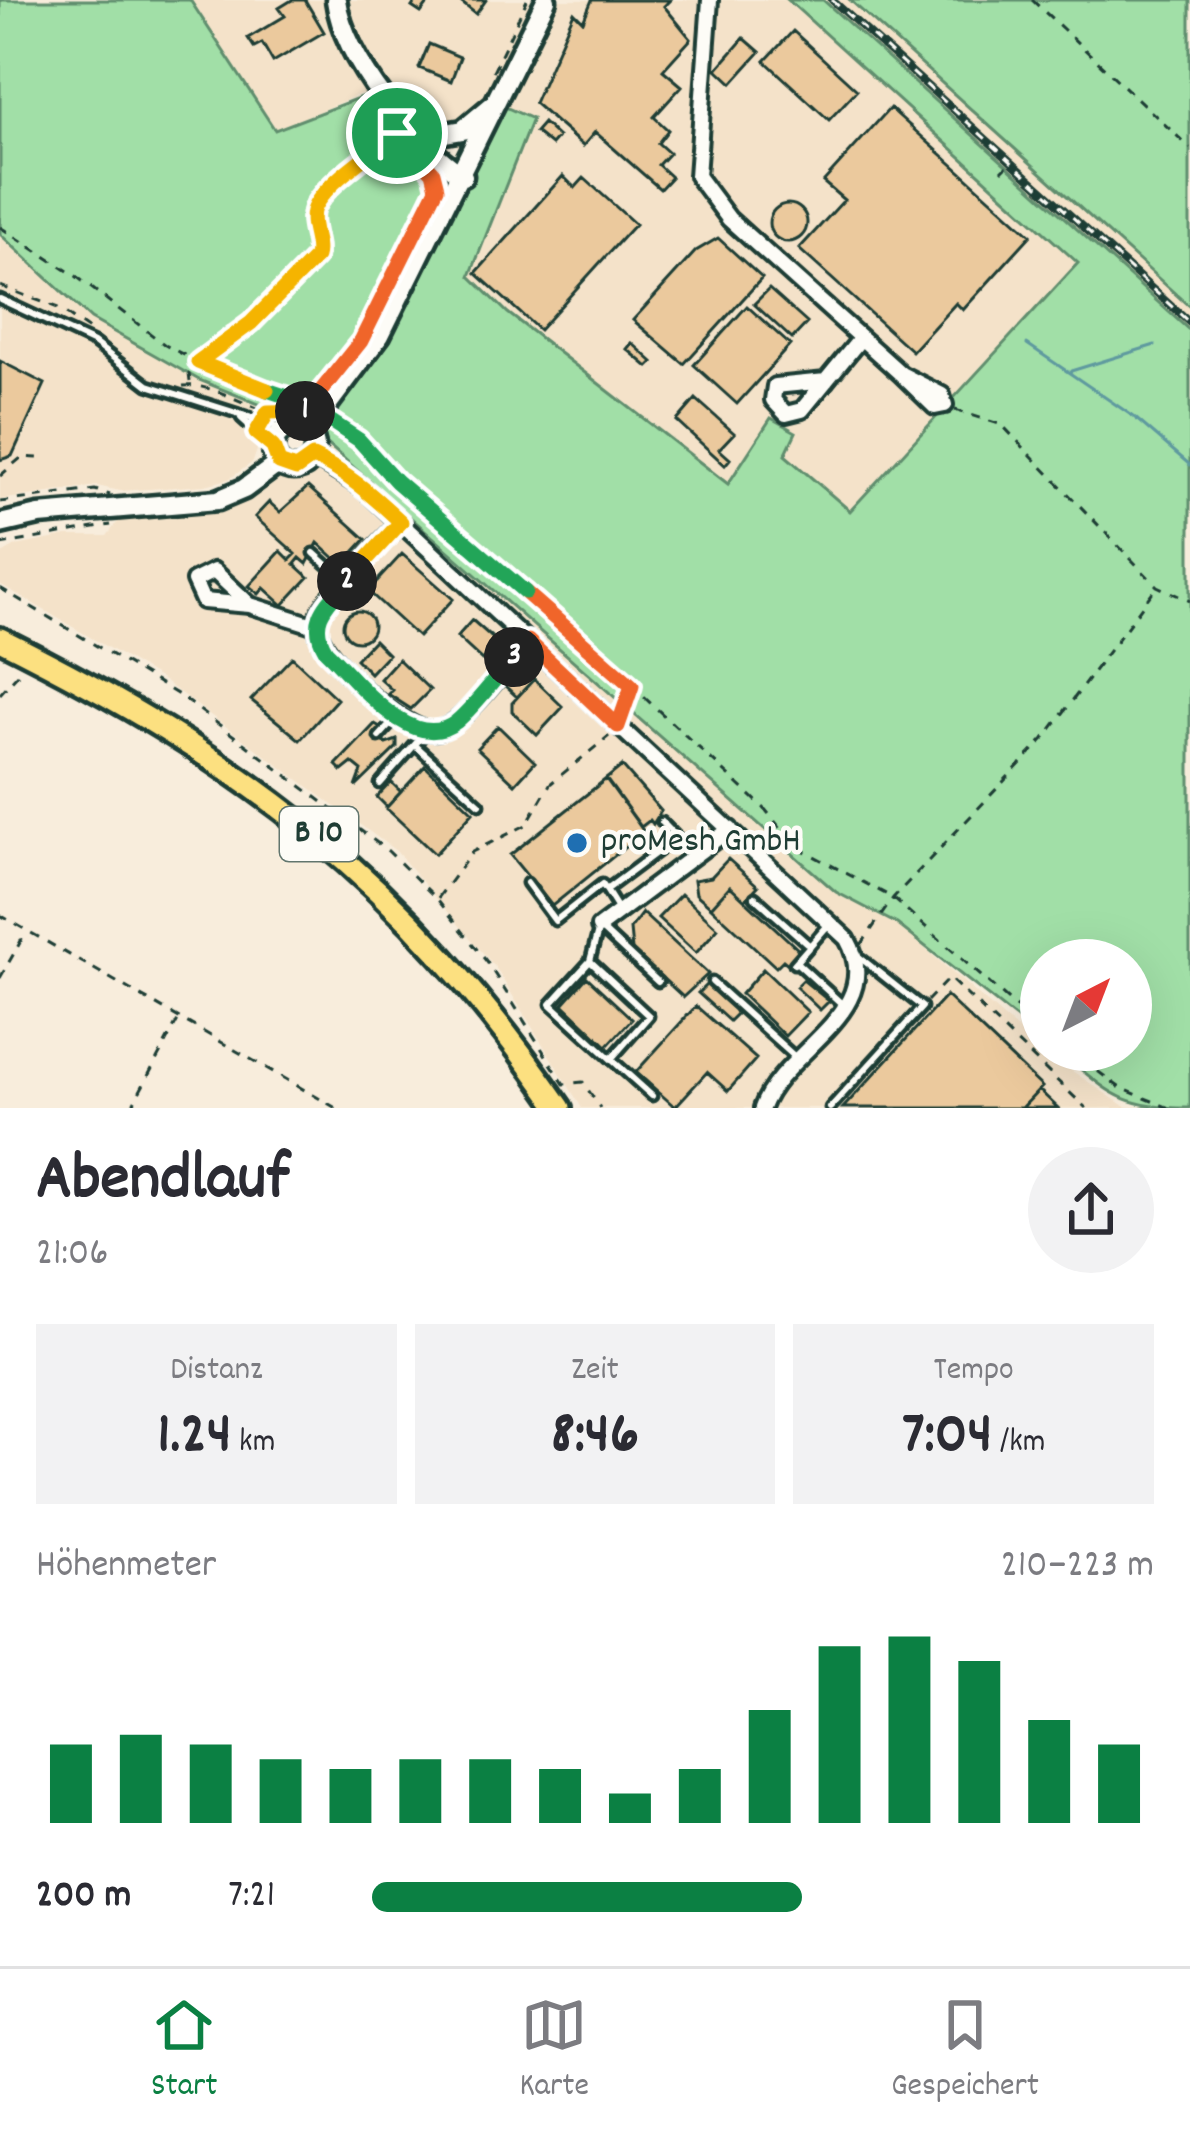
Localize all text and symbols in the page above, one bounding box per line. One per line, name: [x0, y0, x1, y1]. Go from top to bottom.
pin: [346, 82, 448, 184]
icon: arrive: [364, 100, 430, 166]
pin: 1: [275, 381, 335, 441]
text: 1: [301, 387, 309, 434]
pin: 2: [317, 551, 377, 611]
text: 2: [340, 557, 354, 604]
pin: 3: [484, 627, 544, 687]
text: 3: [507, 633, 521, 680]
road number: B 10: [280, 807, 358, 861]
place label: proMesh GmbH: [601, 817, 801, 869]
marker: proMesh GmbH: [564, 830, 590, 856]
north arrow: [1020, 939, 1152, 1071]
map controls: [1020, 939, 1152, 1071]
text: Abendlauf: [36, 1136, 289, 1230]
button: share: [1028, 1147, 1154, 1273]
text: 21:06: [36, 1228, 108, 1283]
text: Distanz: [170, 1348, 263, 1395]
text: Zeit: [571, 1348, 619, 1395]
text: Tempo: [934, 1348, 1014, 1395]
text: 1.24: [157, 1395, 232, 1481]
text: 8:46: [551, 1395, 639, 1481]
text: 7:04: [902, 1395, 992, 1481]
text: km: [232, 1420, 275, 1467]
text: /km: [992, 1420, 1046, 1467]
text: Höhenmeter: [36, 1540, 216, 1595]
text: 210–223 m: [1001, 1540, 1154, 1595]
text: 200 m: [36, 1870, 131, 1925]
text: 7:21: [228, 1870, 275, 1925]
tab: Start: [151, 1992, 218, 2111]
tab: Karte: [519, 1992, 589, 2111]
tab: Gespeichert: [891, 1992, 1039, 2111]

